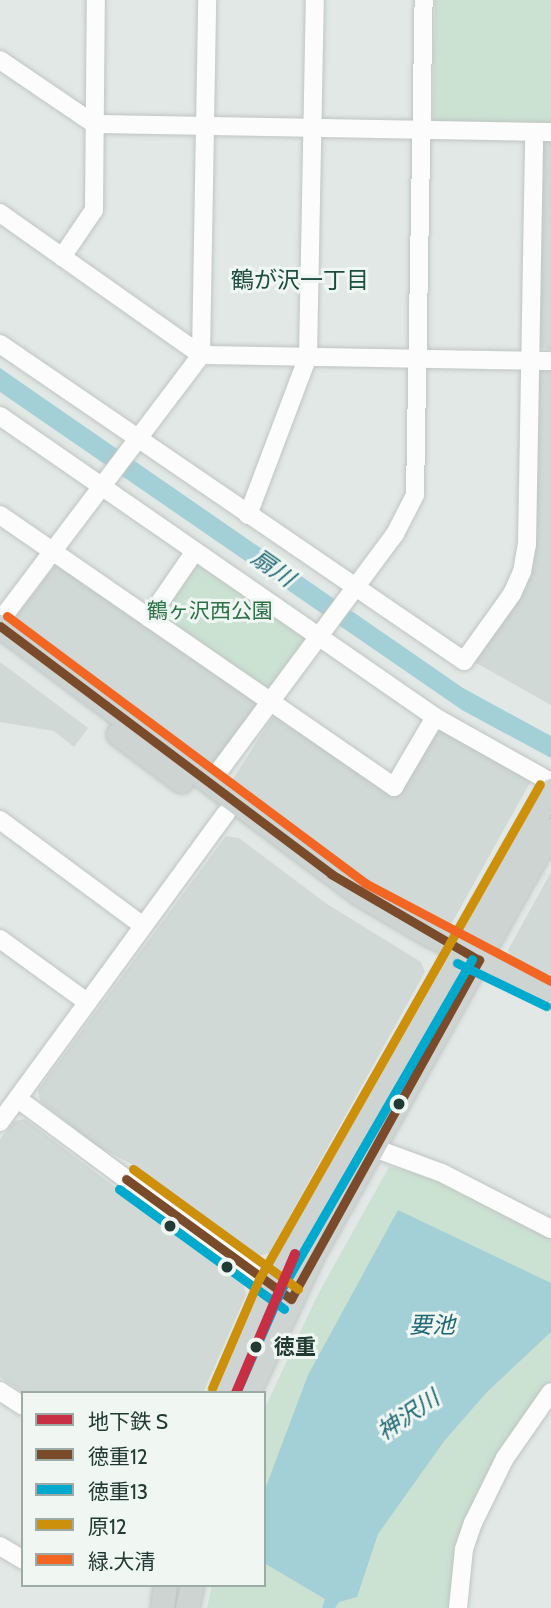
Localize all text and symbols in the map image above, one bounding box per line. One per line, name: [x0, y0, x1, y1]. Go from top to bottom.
district label: 鶴が沢一丁目: [231, 266, 369, 294]
water label: 扇川: [246, 544, 300, 592]
park label: 鶴ヶ沢西公園: [147, 598, 273, 624]
unlabelled marker: [392, 1097, 406, 1111]
unlabelled marker: [163, 1219, 177, 1233]
unlabelled marker: [220, 1260, 234, 1274]
water label: 要池: [409, 1311, 455, 1339]
place label: 徳重: [274, 1334, 316, 1360]
marker: 徳重: [245, 1336, 267, 1358]
water label: 神沢川: [372, 1384, 444, 1446]
legend: [21, 1391, 266, 1587]
text: 地下鉄 S: [88, 1409, 168, 1434]
text: 徳重12: [88, 1444, 148, 1469]
text: 徳重13: [88, 1479, 148, 1504]
text: 原12: [88, 1514, 127, 1539]
text: 緑.大清: [88, 1549, 155, 1574]

